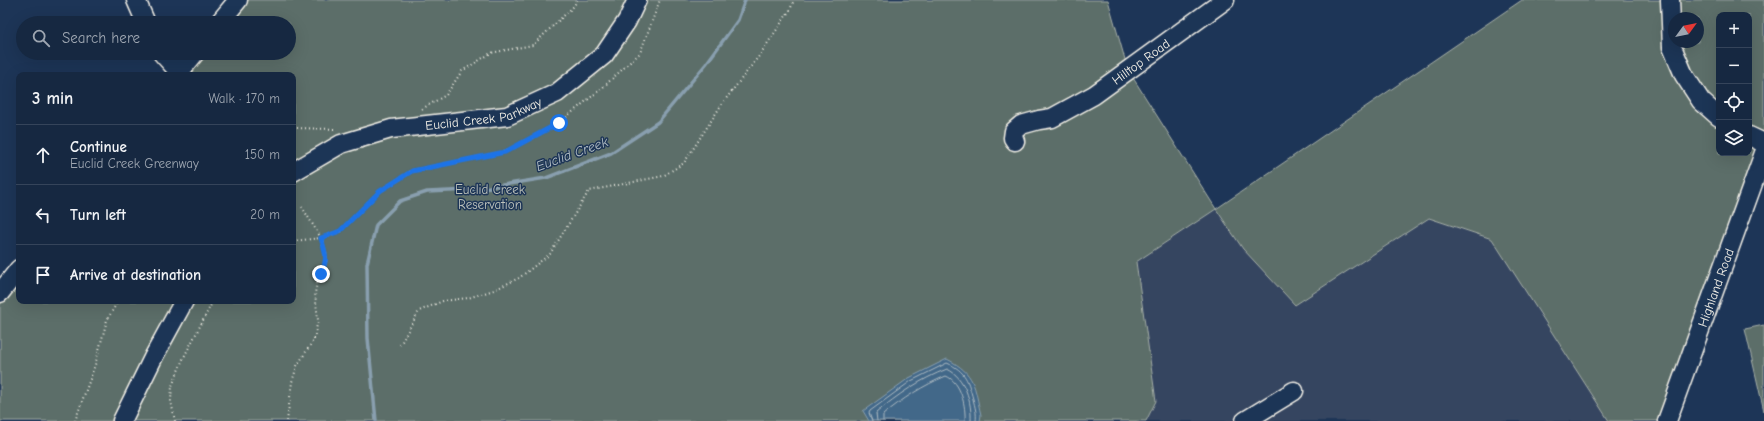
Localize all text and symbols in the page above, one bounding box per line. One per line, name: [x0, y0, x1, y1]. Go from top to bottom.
north arrow: [1668, 12, 1704, 48]
map controls: [1716, 12, 1752, 156]
button: +: [1716, 12, 1752, 48]
search box: [16, 16, 296, 60]
icon: search: [30, 27, 52, 49]
text: Search here: [62, 29, 140, 47]
street label: Hilltop Road: [1109, 35, 1172, 87]
button: −: [1716, 48, 1752, 84]
button: locate: [1716, 84, 1752, 120]
text: 3 min: [32, 89, 73, 108]
text: Walk · 170 m: [208, 91, 280, 106]
street label: Euclid Creek Parkway: [424, 94, 544, 133]
route start: [550, 114, 568, 132]
button: layers: [1716, 120, 1752, 156]
water label: Euclid Creek: [534, 133, 611, 175]
text: Continue: [70, 138, 127, 156]
icon: ahead: [32, 144, 54, 166]
text: 150 m: [245, 147, 280, 162]
text: Euclid Creek Greenway: [70, 156, 199, 171]
park label: Euclid Creek Reservation: [455, 182, 526, 212]
icon: left: [32, 204, 54, 226]
text: Turn left: [70, 206, 126, 224]
text: 20 m: [250, 207, 280, 222]
street label: Highland Road: [1694, 246, 1736, 329]
icon: arrive: [32, 264, 54, 286]
route end: [312, 265, 330, 283]
text: Arrive at destination: [70, 266, 201, 284]

